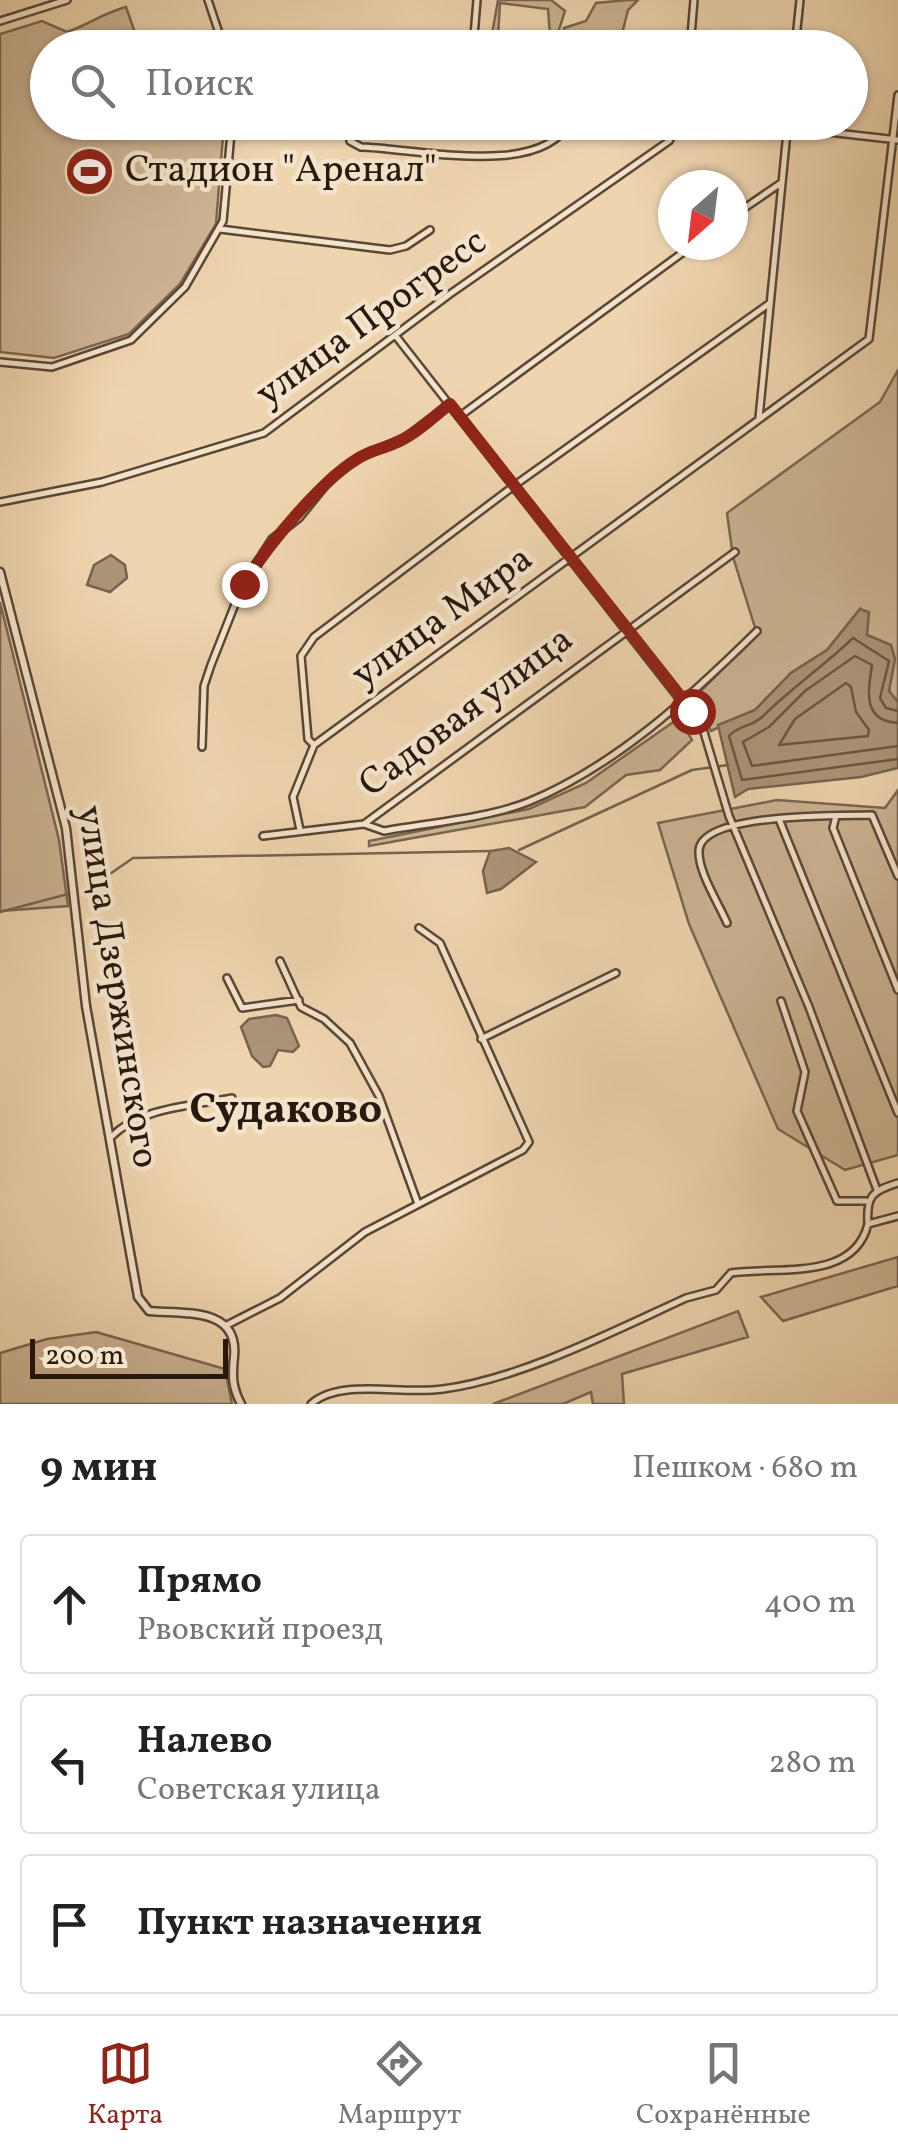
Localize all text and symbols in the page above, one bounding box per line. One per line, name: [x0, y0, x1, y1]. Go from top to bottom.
search box: [30, 30, 868, 140]
icon: search: [65, 58, 120, 113]
text: Поиск: [145, 59, 254, 112]
sports icon: Стадион "Аренал": [64, 145, 116, 197]
place label: Стадион "Аренал": [125, 145, 437, 198]
north arrow: [658, 170, 748, 260]
street label: улица Прогресс: [246, 217, 498, 421]
street label: улица Мира: [341, 534, 545, 702]
route end: [222, 562, 268, 608]
street label: Садовая улица: [349, 615, 585, 811]
route start: [670, 689, 716, 735]
street label: улица Дзержинского: [61, 802, 171, 1172]
district label: Судаково: [190, 1082, 382, 1141]
scale bar: [30, 1334, 228, 1378]
text: 200 m: [45, 1337, 124, 1376]
text: 9 мин: [40, 1440, 157, 1499]
text: Пешком · 680 m: [632, 1447, 858, 1491]
text: Прямо: [137, 1556, 262, 1609]
icon: ahead: [42, 1577, 97, 1632]
text: 400 m: [764, 1582, 856, 1626]
text: Рвовский проезд: [137, 1609, 383, 1653]
text: Налево: [137, 1716, 273, 1769]
icon: left: [42, 1737, 97, 1792]
text: 280 m: [769, 1742, 856, 1786]
text: Советская улица: [137, 1769, 381, 1813]
icon: arrive: [42, 1897, 97, 1952]
text: Пункт назначения: [137, 1898, 482, 1951]
tab: Карта: [87, 2036, 163, 2135]
tab: Маршрут: [338, 2036, 461, 2135]
tab: Сохранённые: [636, 2036, 811, 2135]

